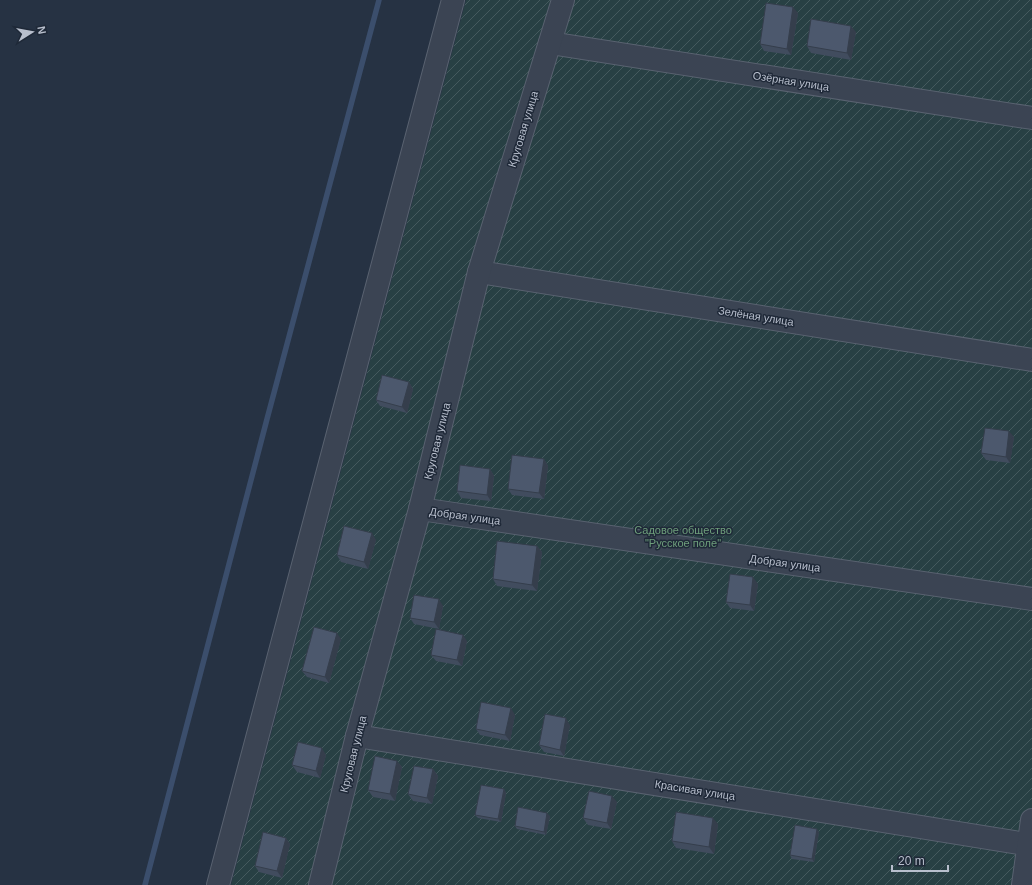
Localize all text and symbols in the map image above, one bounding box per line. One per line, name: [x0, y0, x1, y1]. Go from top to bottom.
north arrow: [12, 12, 52, 52]
text: N: [35, 25, 48, 35]
street label: Озёрная улица: [752, 69, 831, 93]
street label: Круговая улица: [506, 89, 541, 168]
street label: Зелёная улица: [717, 304, 796, 328]
street label: Круговая улица: [422, 400, 453, 481]
street label: Добрая улица: [429, 505, 502, 527]
park label: Садовое общество "Русское поле": [634, 524, 732, 549]
street label: Добрая улица: [749, 552, 822, 574]
street label: Круговая улица: [338, 713, 369, 794]
street label: Красивая улица: [654, 778, 737, 802]
scale bar: [892, 847, 948, 873]
text: 20 m: [898, 854, 925, 868]

